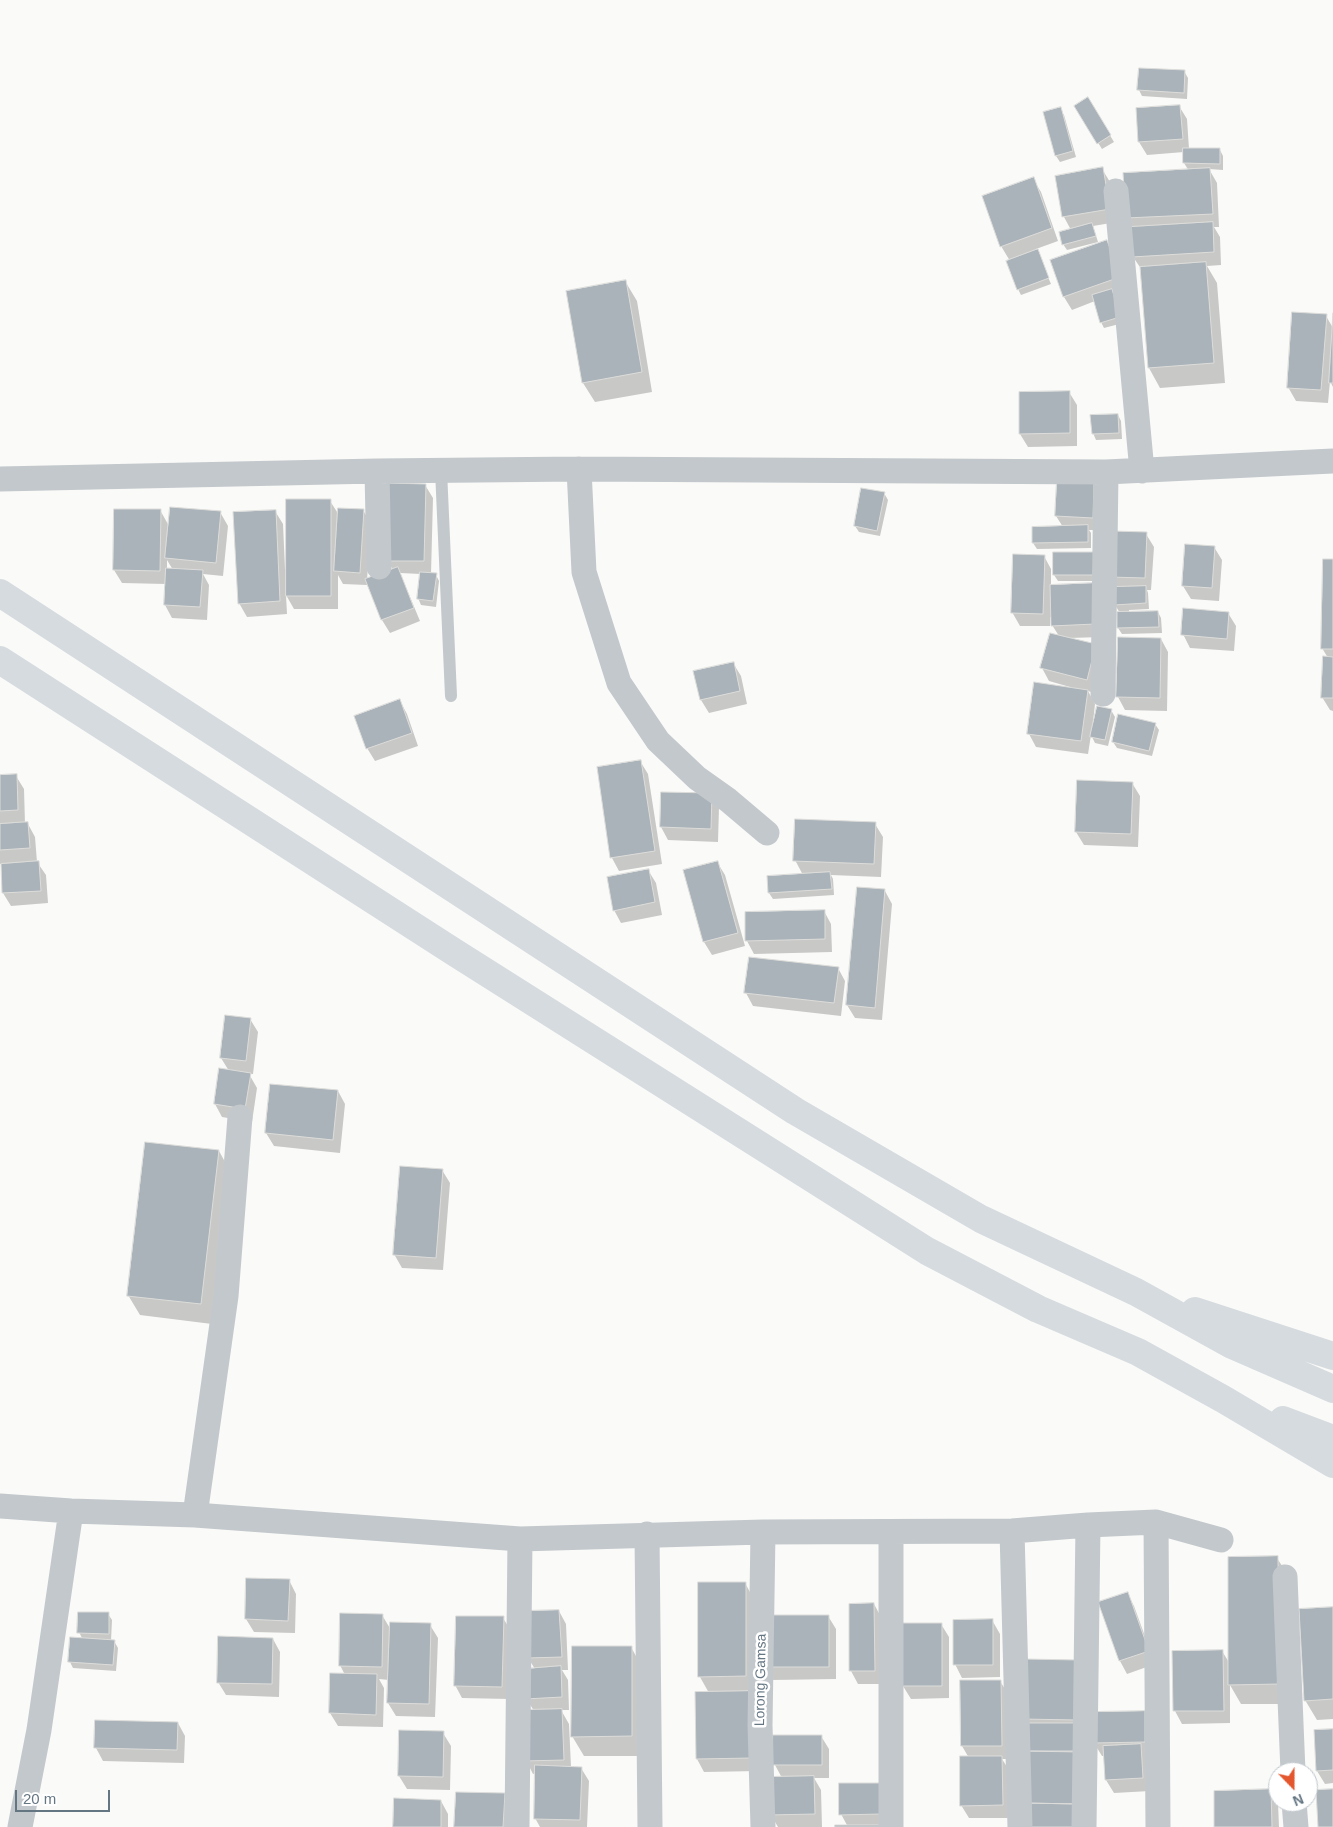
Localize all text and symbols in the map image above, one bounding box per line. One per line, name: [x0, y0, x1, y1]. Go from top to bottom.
street label: Lorong Gamsa: [752, 1634, 770, 1726]
north arrow: [1268, 1762, 1318, 1812]
scale bar: [18, 1780, 112, 1812]
text: 20 m: [23, 1790, 56, 1807]
text: N: [1291, 1791, 1306, 1809]

